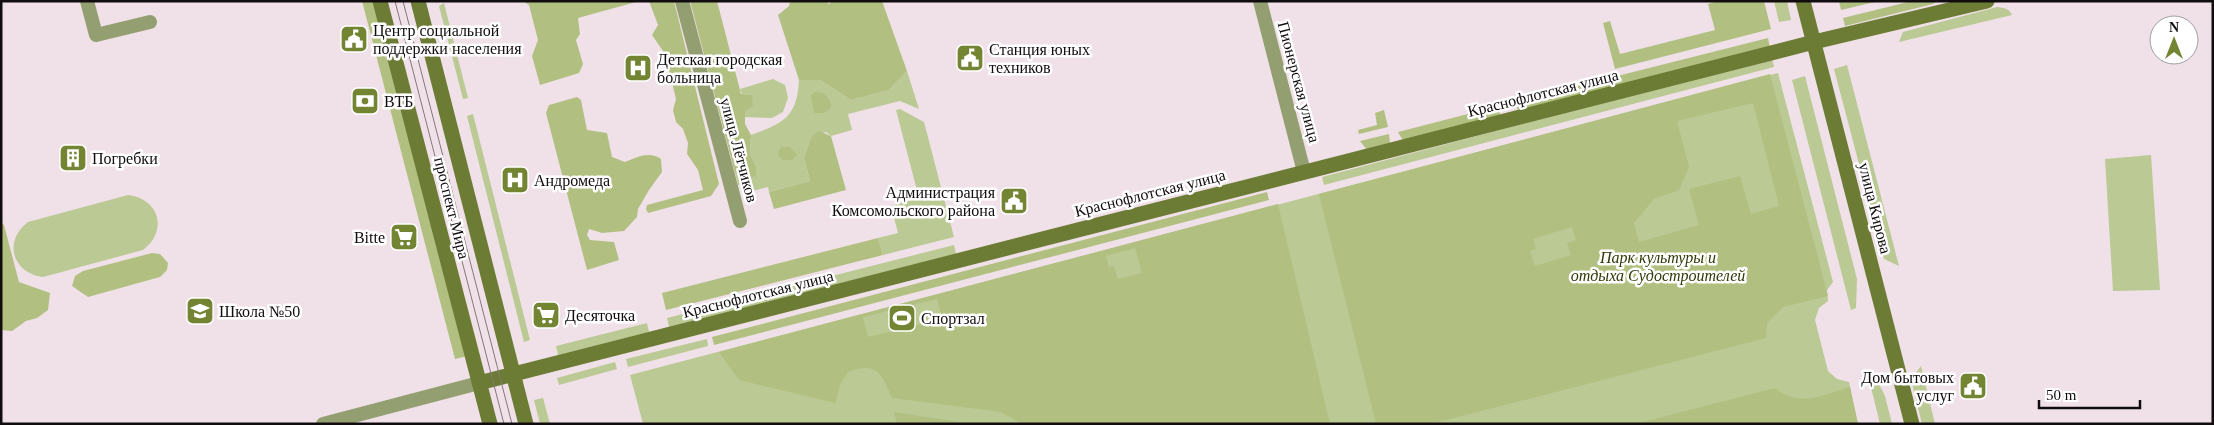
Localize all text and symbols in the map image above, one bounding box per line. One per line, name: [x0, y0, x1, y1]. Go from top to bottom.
north arrow: [2149, 15, 2199, 65]
street label: Пионерская улица: [1274, 20, 1323, 145]
text: N: [2169, 20, 2179, 35]
place label: Центр социальной поддержки населения: [373, 22, 522, 58]
public building icon: Центр социальной поддержки населения: [339, 24, 369, 54]
place label: Станция юных техников: [989, 41, 1090, 76]
public building icon: Станция юных техников: [955, 43, 985, 73]
place label: Детская городская больница: [657, 51, 783, 87]
hospital icon: Детская городская больница: [623, 53, 653, 83]
street label: Краснофлотская улица: [1466, 66, 1620, 121]
bank icon: ВТБ: [350, 86, 380, 116]
place label: ВТБ: [384, 93, 413, 110]
street label: улица Лётчиков: [716, 96, 761, 205]
building icon: Погребки: [58, 143, 88, 173]
place label: Погребки: [92, 150, 158, 168]
street label: проспект Мира: [430, 155, 473, 261]
street label: улица Кирова: [1855, 161, 1895, 256]
hospital icon: Андромеда: [500, 165, 530, 195]
street label: Краснофлотская улица: [1073, 166, 1227, 221]
place label: Андромеда: [534, 172, 610, 190]
place label: Администрация Комсомольского района: [832, 184, 996, 220]
public building icon: Администрация Комсомольского района: [999, 186, 1029, 216]
supermarket icon: Bitte: [389, 222, 419, 252]
place label: Bitte: [354, 229, 385, 246]
park label: Парк культуры и отдыха Судостроителей: [1571, 249, 1745, 285]
street label: Краснофлотская улица: [681, 267, 835, 322]
school or university icon: Школа №50: [185, 296, 215, 326]
supermarket icon: Десяточка: [531, 300, 561, 330]
place label: Школа №50: [219, 303, 300, 320]
sports icon: Спортзал: [887, 303, 917, 333]
place label: Десяточка: [565, 307, 635, 325]
place label: Спортзал: [921, 310, 985, 328]
place label: Дом бытовых услуг: [1861, 369, 1954, 405]
public building icon: Дом бытовых услуг: [1958, 371, 1988, 401]
scale bar: [2039, 378, 2140, 410]
text: 50 m: [2046, 387, 2077, 403]

